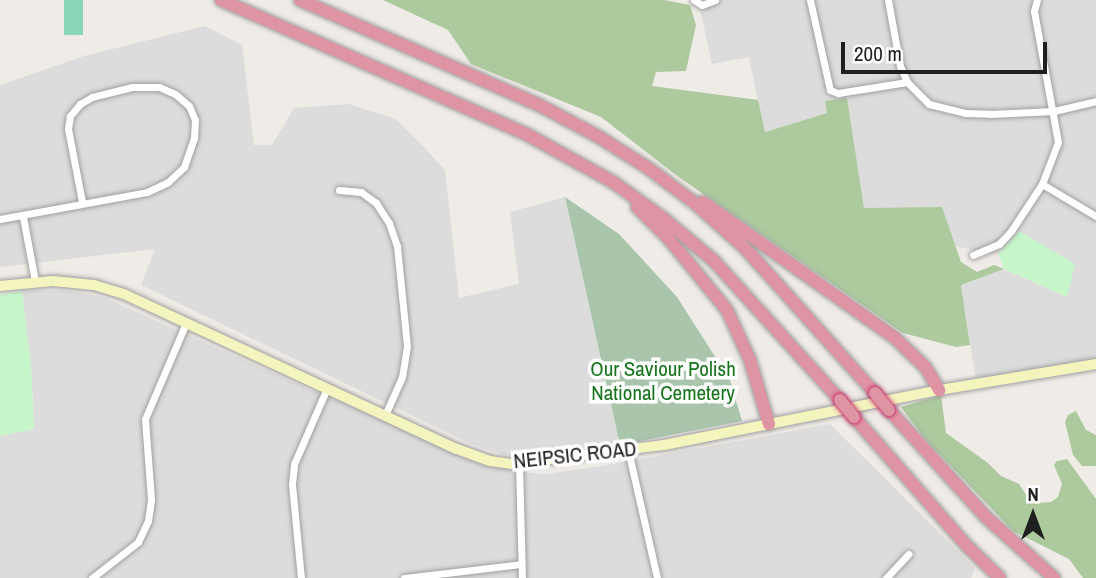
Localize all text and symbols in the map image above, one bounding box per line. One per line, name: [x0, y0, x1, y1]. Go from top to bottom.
scale bar: [844, 28, 1050, 72]
text: 200 m: [854, 39, 902, 68]
park label: Our Saviour Polish National Cemetery: [590, 356, 736, 406]
street label: NEIPSIC ROAD: [512, 436, 638, 474]
north arrow: [998, 480, 1068, 550]
text: N: [1027, 481, 1039, 507]

